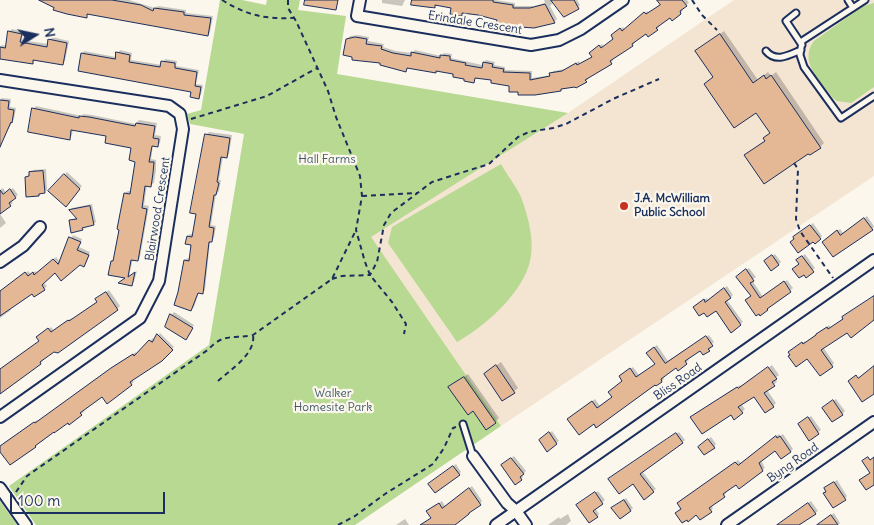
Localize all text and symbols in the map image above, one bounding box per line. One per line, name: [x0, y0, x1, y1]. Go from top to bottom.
street label: Erindale Crescent: [427, 8, 523, 38]
north arrow: [10, 10, 60, 60]
text: N: [40, 26, 59, 39]
park label: Hall Farms: [298, 153, 356, 167]
street label: Blairwood Crescent: [143, 156, 173, 262]
place label: J.A. McWilliam Public School: [634, 192, 710, 220]
marker: J.A. McWilliam Public School: [618, 200, 630, 212]
street label: Bliss Road: [651, 360, 705, 404]
park label: Walker Homesite Park: [294, 387, 372, 415]
street label: Byng Road: [765, 440, 821, 486]
scale bar: [12, 482, 168, 514]
text: 100 m: [18, 491, 60, 510]

